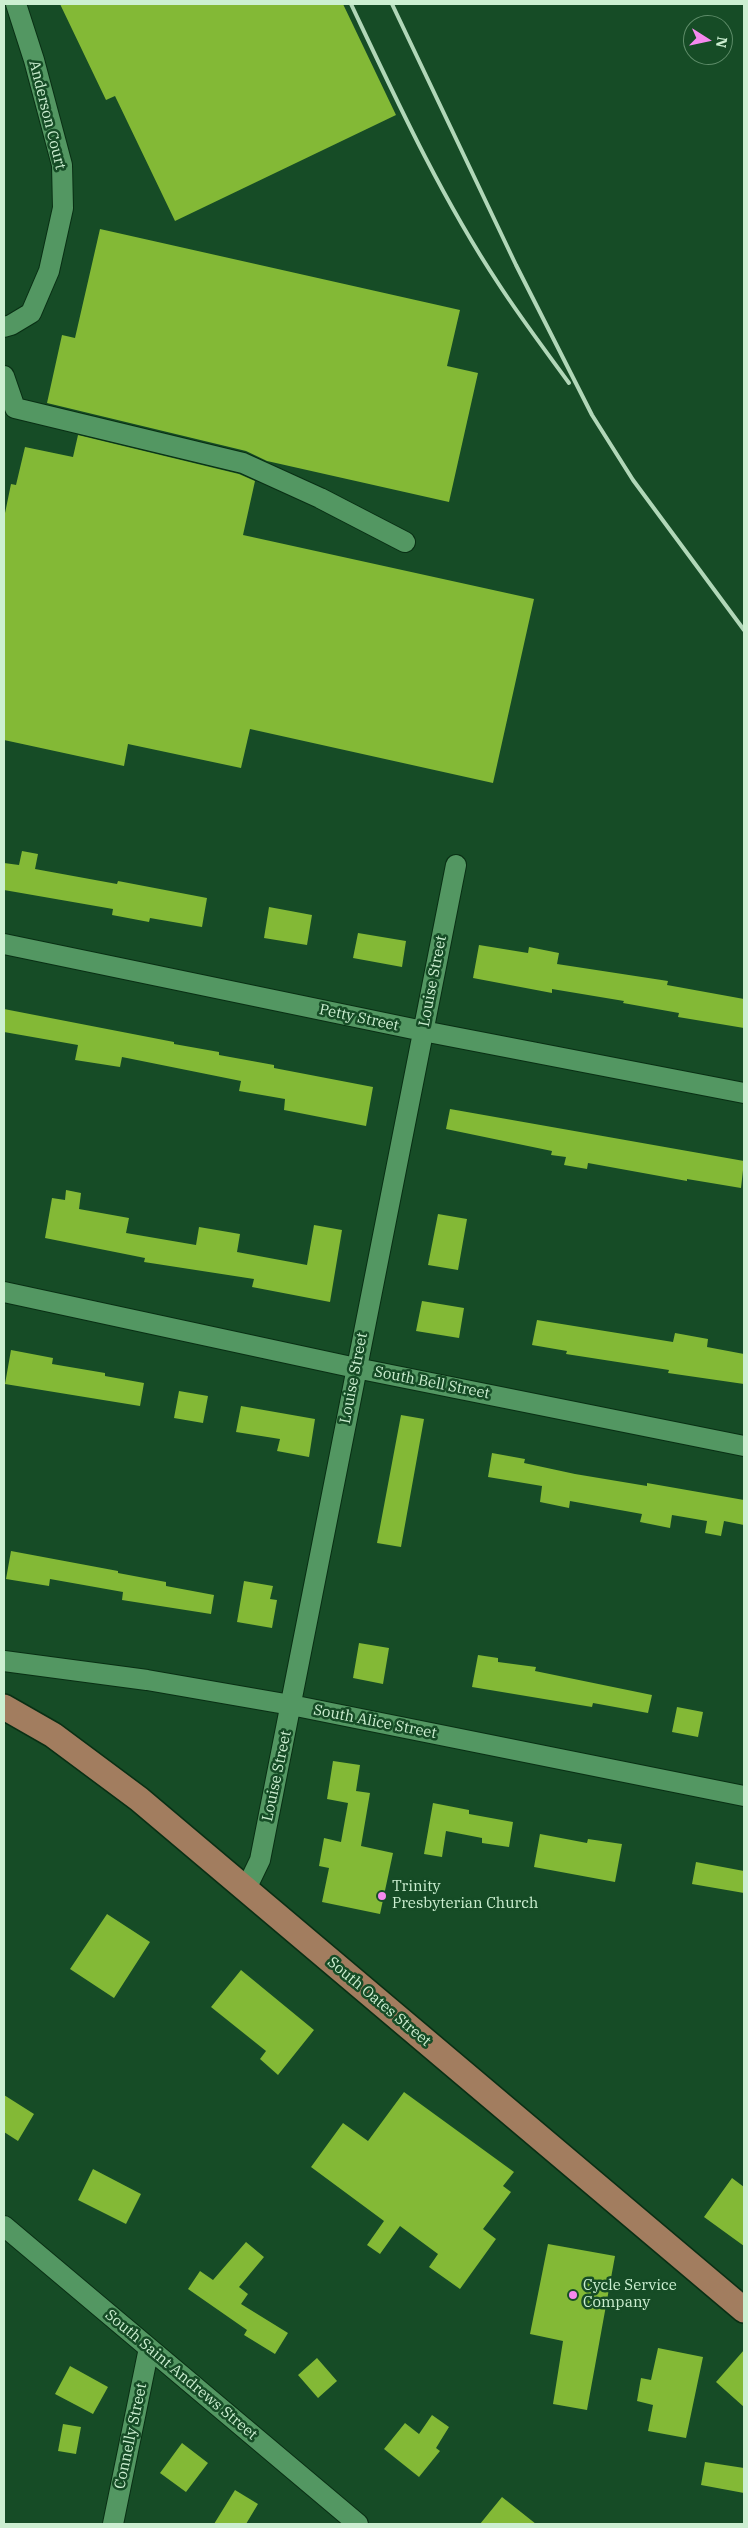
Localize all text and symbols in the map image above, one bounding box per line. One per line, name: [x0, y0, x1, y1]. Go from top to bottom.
north arrow: [683, 15, 733, 65]
text: N: [712, 35, 732, 49]
street label: Anderson Court: [25, 59, 69, 171]
street label: Louise Street: [415, 934, 451, 1028]
street label: Petty Street: [317, 1001, 401, 1035]
street label: Louise Street: [336, 1331, 372, 1425]
street label: South Bell Street: [373, 1363, 491, 1403]
street label: South Alice Street: [312, 1701, 438, 1743]
street label: Louise Street: [259, 1729, 295, 1823]
place label: Trinity Presbyterian Church: [392, 1878, 538, 1913]
marker: Trinity Presbyterian Church: [376, 1890, 388, 1902]
street label: South Oates Street: [324, 1953, 434, 2051]
place label: Cycle Service Company: [583, 2277, 677, 2312]
marker: Cycle Service Company: [567, 2289, 579, 2301]
street label: South Saint Andrews Street: [101, 2306, 261, 2444]
street label: Connelly Street: [111, 2381, 151, 2491]

